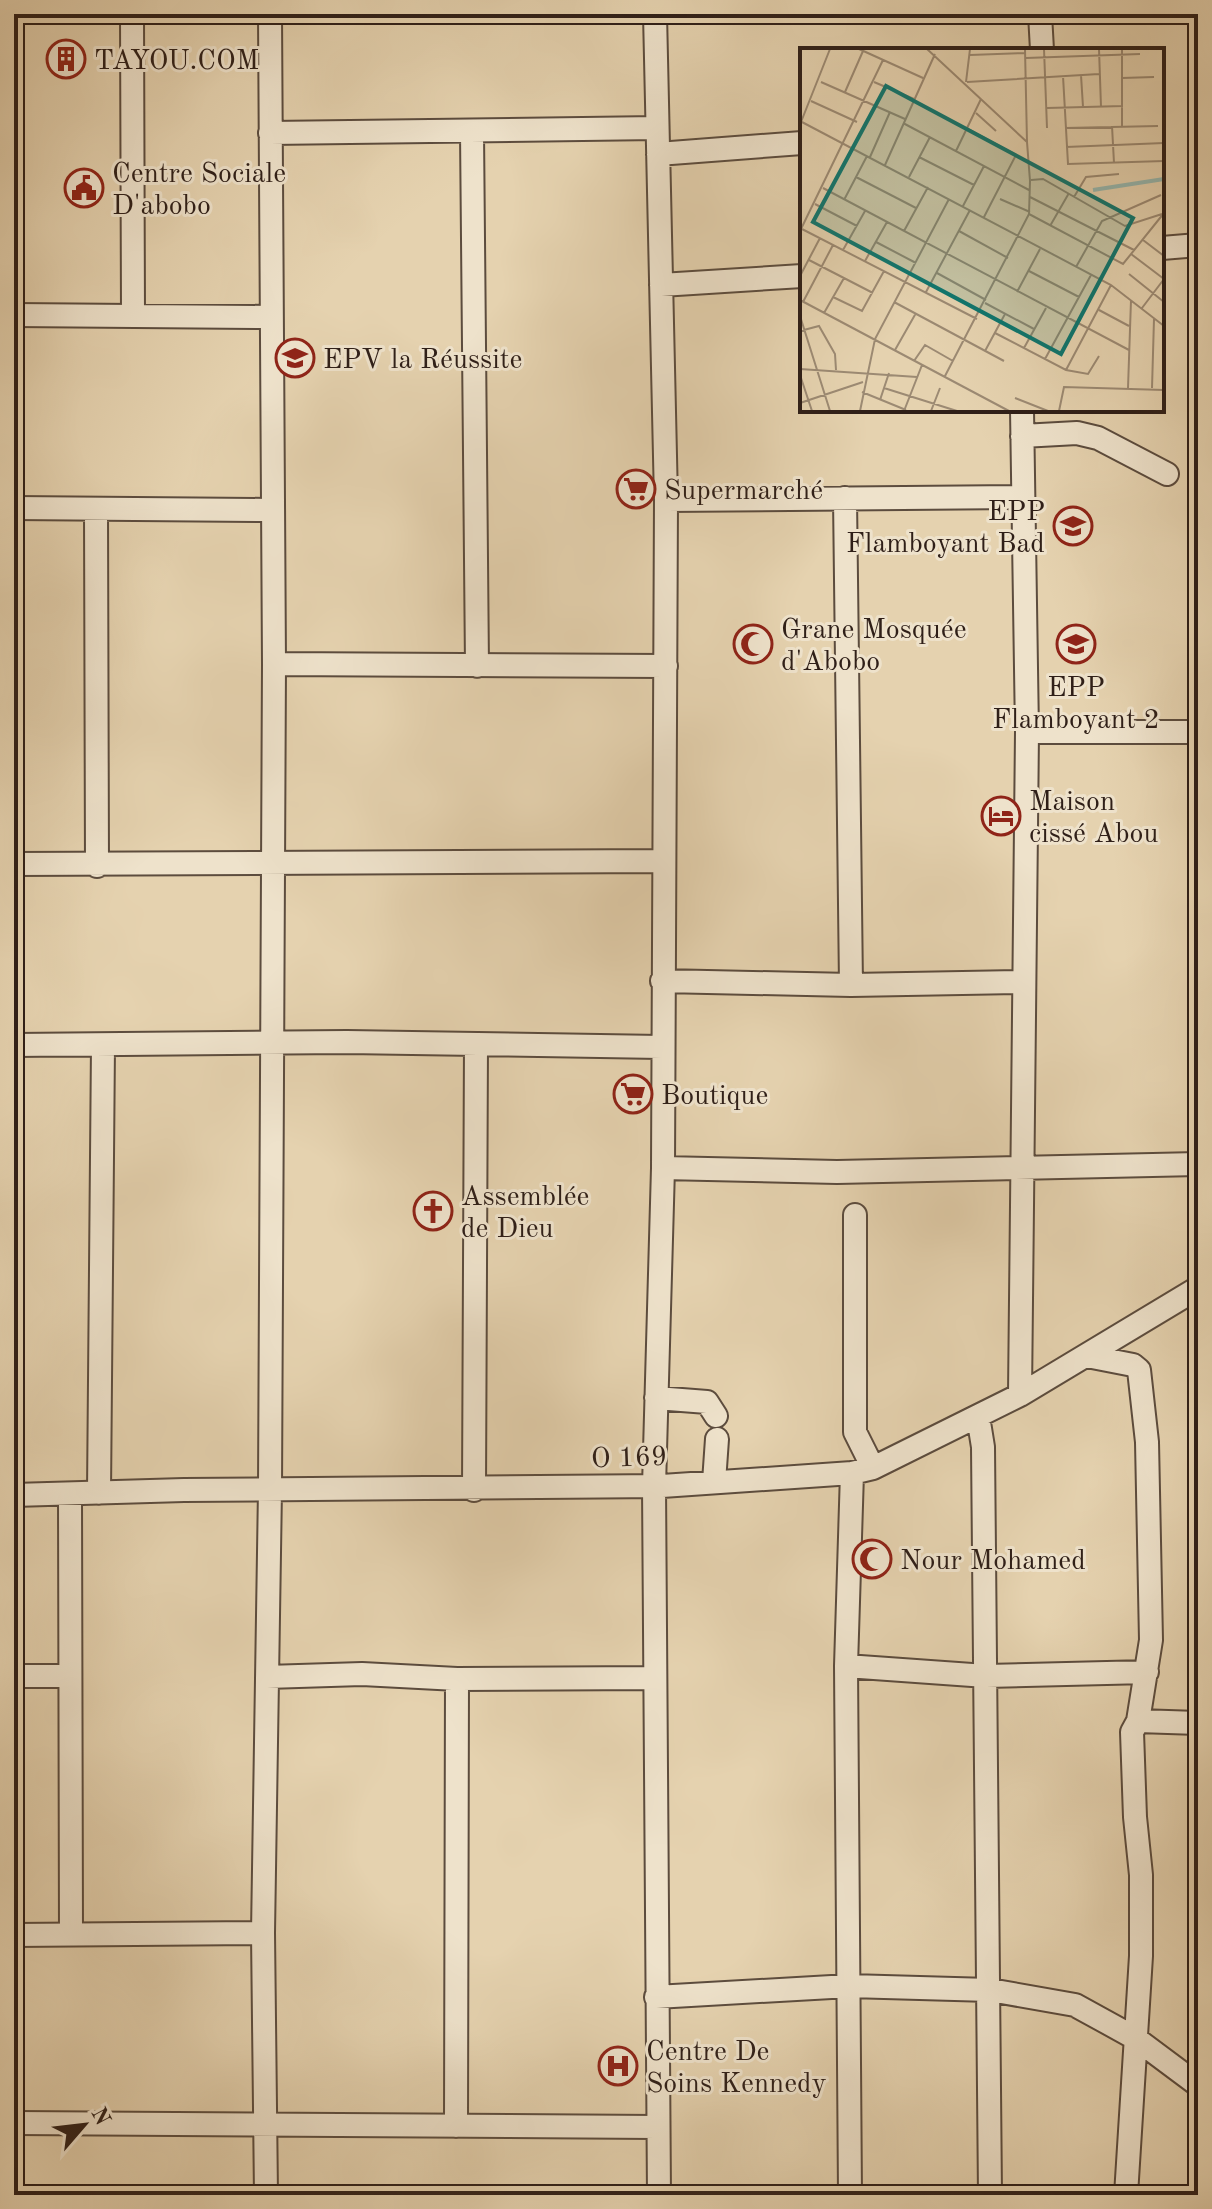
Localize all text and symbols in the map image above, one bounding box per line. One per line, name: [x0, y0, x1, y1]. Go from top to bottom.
building icon: TAYOU.COM: [45, 38, 87, 80]
place label: TAYOU.COM: [94, 48, 259, 76]
inset map: [800, 48, 1164, 412]
place label: Centre Sociale D'abobo: [112, 161, 286, 221]
public building icon: Centre Sociale D'abobo: [63, 167, 105, 209]
school or university icon: EPV la Réussite: [274, 337, 316, 379]
place label: EPV la Réussite: [323, 347, 522, 375]
supermarket icon: Supermarché: [615, 468, 657, 510]
place label: Supermarché: [664, 478, 823, 506]
place label: EPP Flamboyant Bad: [846, 499, 1045, 559]
school or university icon: EPP Flamboyant Bad: [1052, 505, 1094, 547]
place label: Grane Mosquée d'Abobo: [781, 617, 967, 677]
mosque icon: Grane Mosquée d'Abobo: [732, 623, 774, 665]
school or university icon: EPP Flamboyant 2: [1055, 623, 1097, 665]
place label: EPP Flamboyant 2: [992, 675, 1160, 735]
place label: Maison cissé Abou: [1029, 789, 1158, 849]
hotel icon: Maison cissé Abou: [980, 795, 1022, 837]
supermarket icon: Boutique: [612, 1073, 654, 1115]
place label: Boutique: [661, 1083, 768, 1111]
place label: Assemblée de Dieu: [461, 1184, 589, 1244]
church icon: Assemblée de Dieu: [412, 1190, 454, 1232]
street label: O 169: [591, 1444, 668, 1474]
mosque icon: Nour Mohamed: [851, 1538, 893, 1580]
place label: Nour Mohamed: [900, 1548, 1086, 1576]
place label: Centre De Soins Kennedy: [646, 2039, 827, 2099]
hospital icon: Centre De Soins Kennedy: [597, 2045, 639, 2087]
north arrow: [44, 2085, 124, 2165]
text: N: [86, 2104, 114, 2129]

